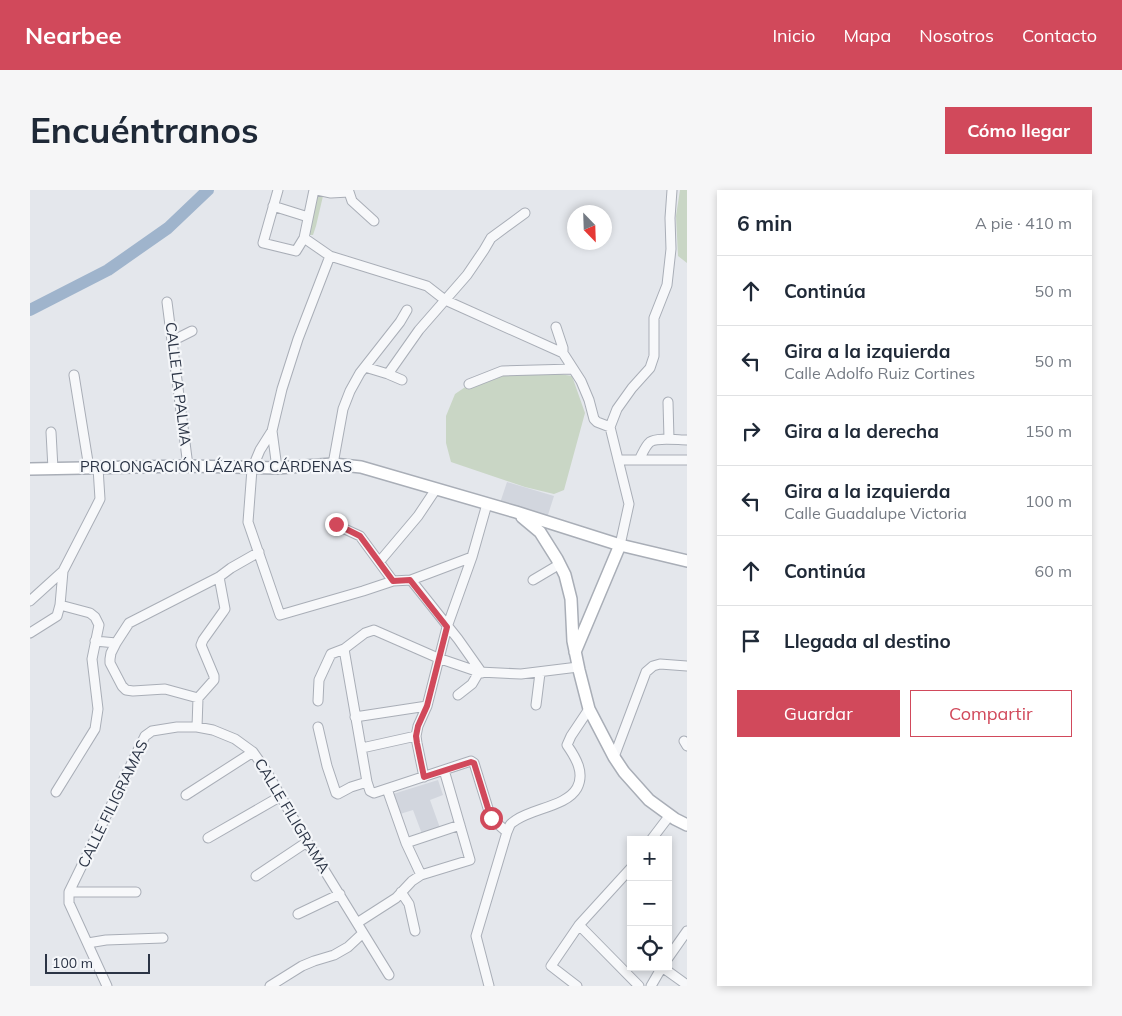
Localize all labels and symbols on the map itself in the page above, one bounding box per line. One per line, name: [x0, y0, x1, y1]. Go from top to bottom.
north arrow: [567, 205, 612, 250]
street label: CALLE LA PALMA: [161, 321, 196, 447]
street label: PROLONGACIÓN LÁZARO CÁRDENAS: [80, 457, 352, 476]
route end: [325, 513, 348, 536]
street label: CALLE FILIGRAMAS: [73, 737, 152, 871]
street label: CALLE FILIGRAMA: [251, 755, 334, 877]
route start: [480, 807, 503, 830]
scale bar: [45, 951, 150, 974]

